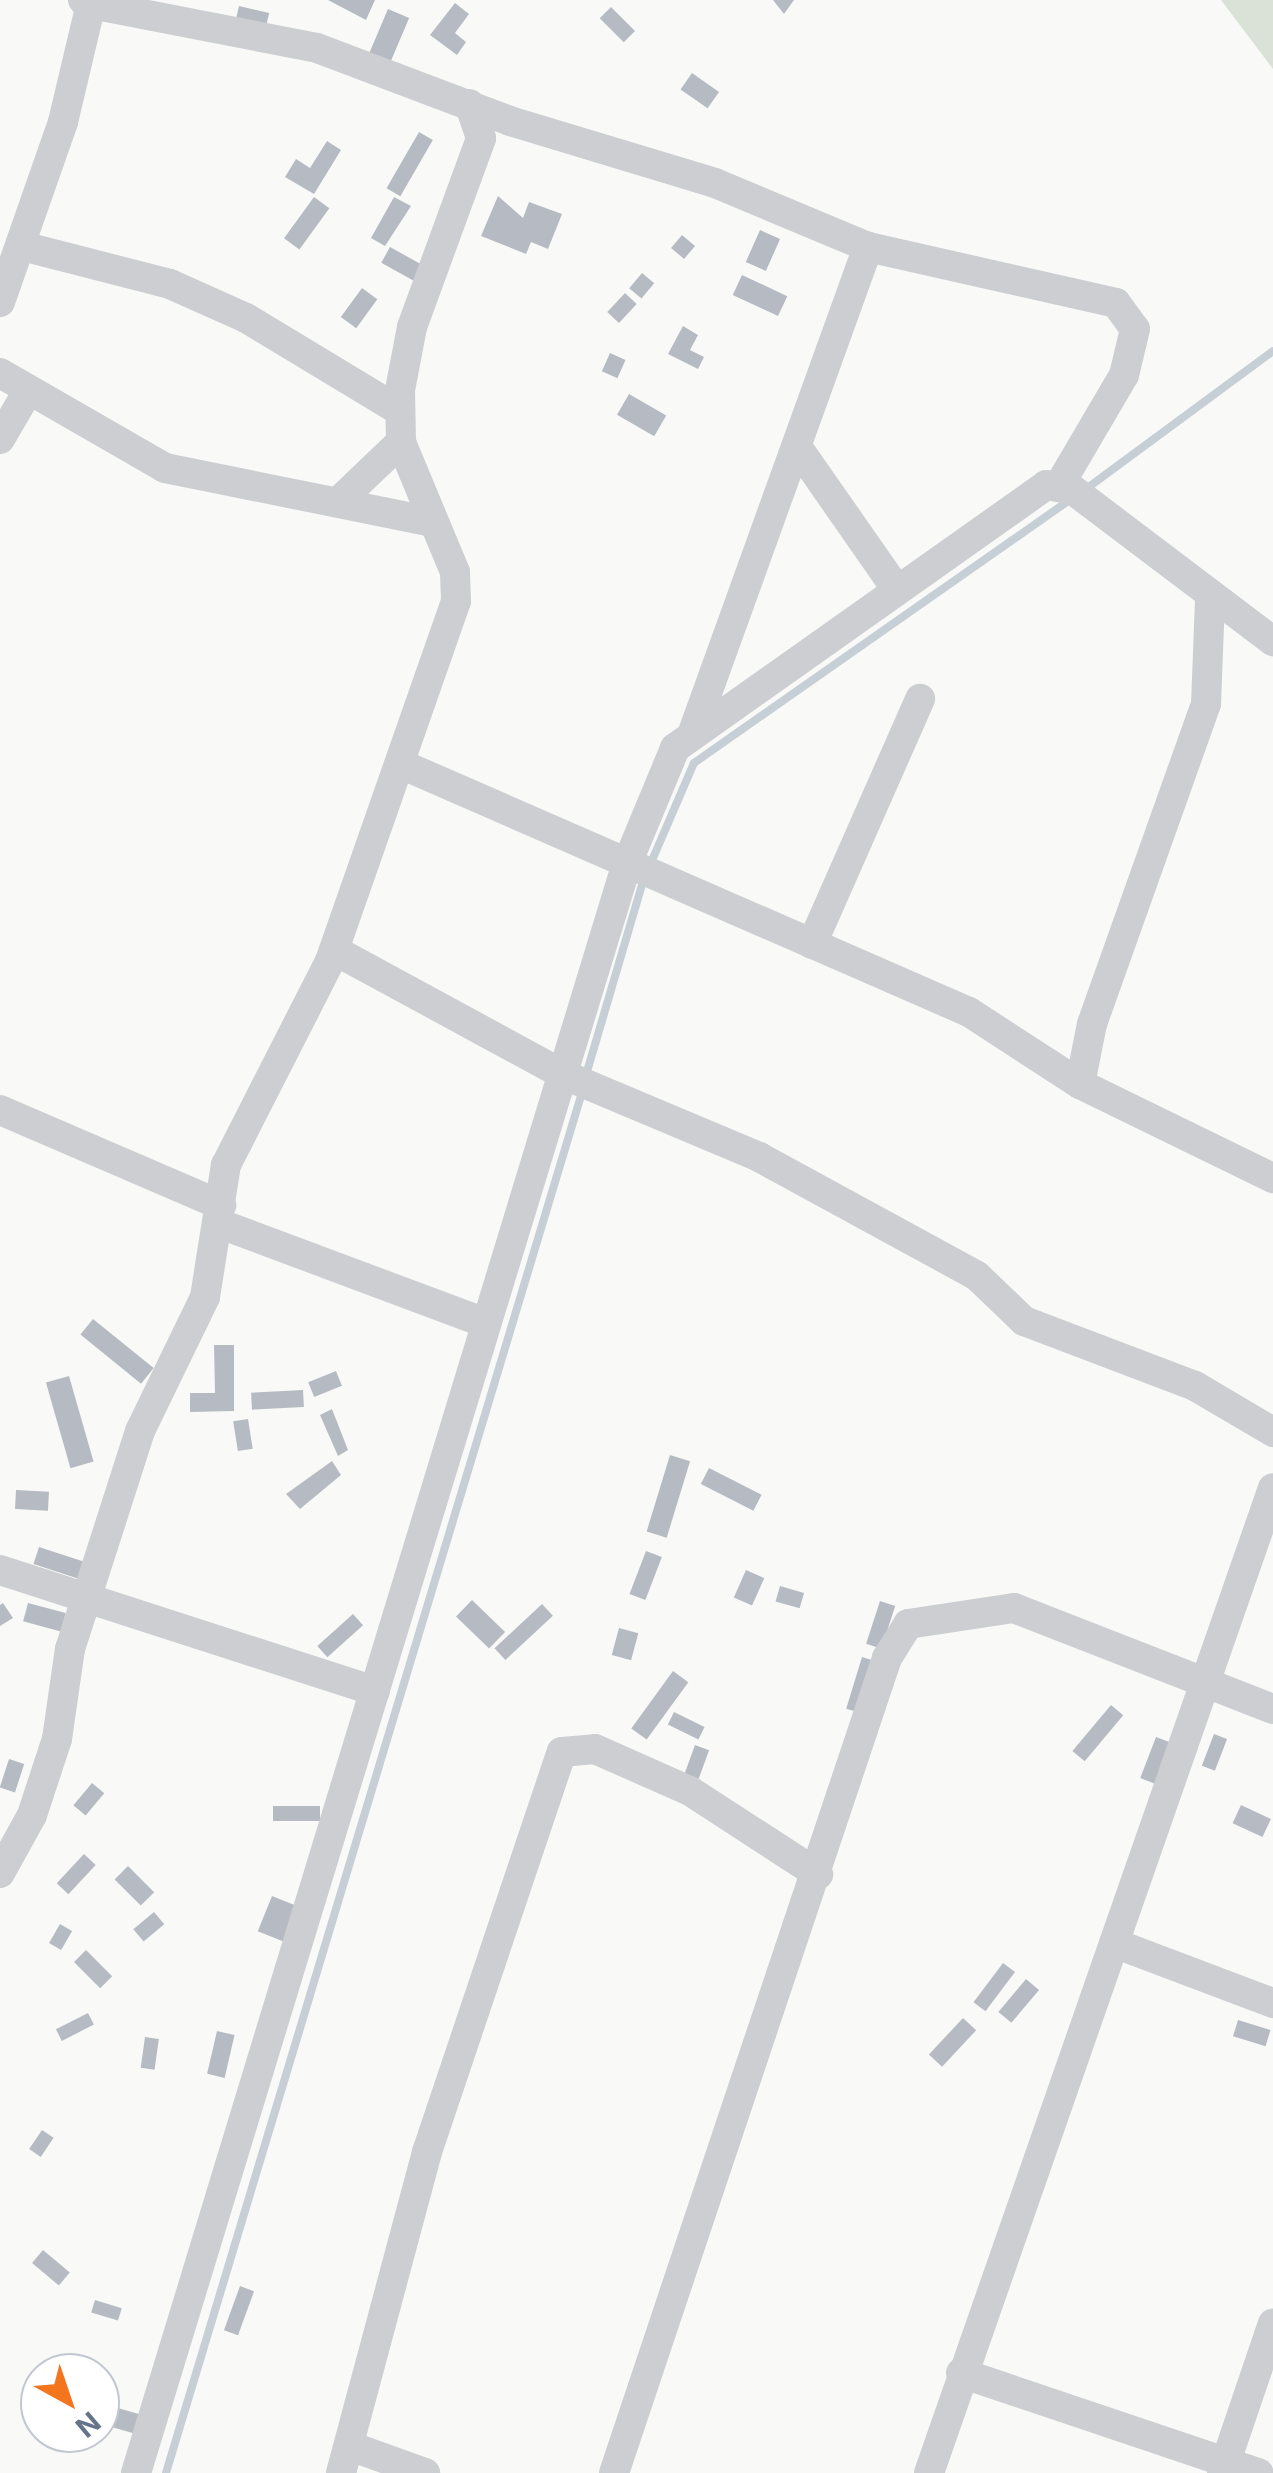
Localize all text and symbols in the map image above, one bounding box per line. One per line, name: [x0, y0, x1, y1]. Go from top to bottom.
north arrow: [20, 2353, 120, 2453]
text: N: [69, 2405, 107, 2444]

